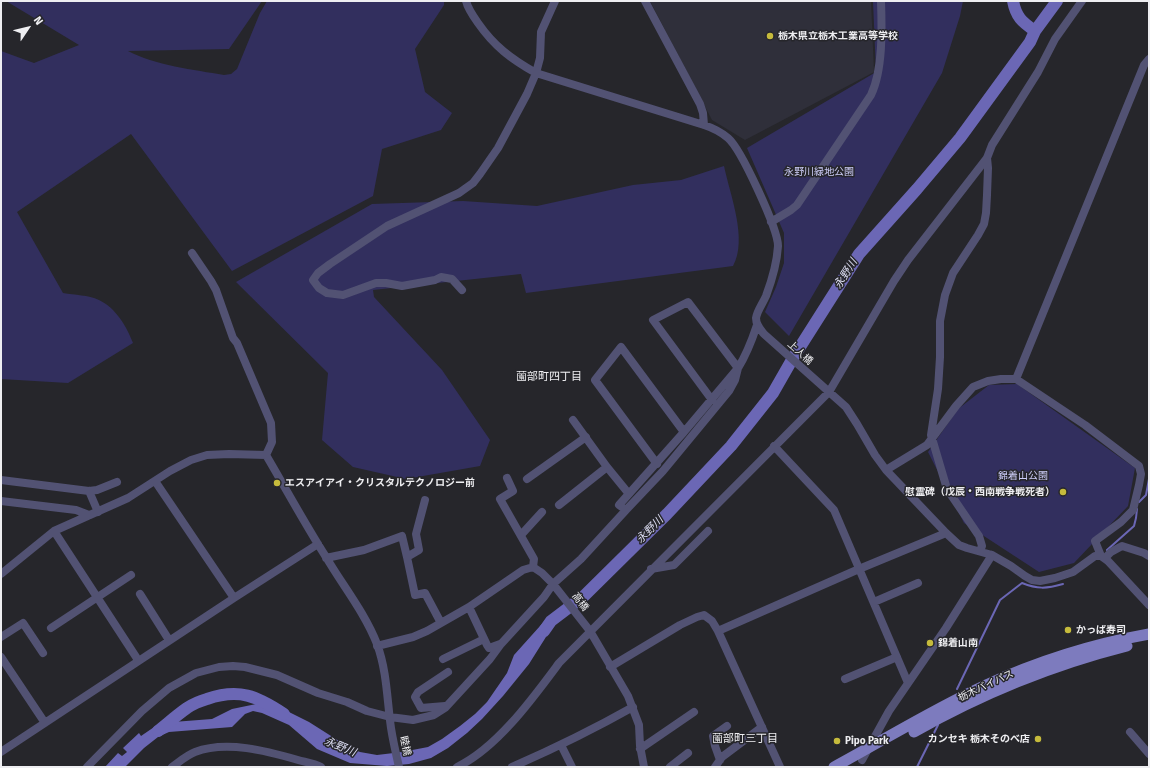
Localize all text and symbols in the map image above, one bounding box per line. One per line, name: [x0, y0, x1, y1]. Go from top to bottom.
north arrow: [8, 8, 48, 48]
text: N: [31, 14, 46, 28]
place label: 栃木県立栃木工業高等学校: [778, 30, 898, 42]
marker: 栃木県立栃木工業高等学校: [765, 31, 775, 41]
park label: 永野川緑地公園: [784, 166, 854, 178]
water label: 永野川: [832, 257, 860, 291]
street label: 上人橋: [785, 339, 815, 367]
district label: 薗部町四丁目: [516, 370, 582, 384]
park label: 錦着山公園: [998, 470, 1048, 482]
place label: エスアイアイ・クリスタルテクノロジー前: [285, 477, 475, 489]
marker: エスアイアイ・クリスタルテクノロジー前: [272, 478, 282, 488]
place label: 慰霊碑（戊辰・西南戦争戦死者）: [905, 486, 1055, 498]
marker: 慰霊碑（戊辰・西南戦争戦死者）: [1058, 487, 1068, 497]
water label: 永野川: [634, 514, 666, 546]
street label: 高橋: [569, 590, 591, 614]
place label: かっぱ寿司: [1076, 624, 1126, 636]
marker: かっぱ寿司: [1063, 625, 1073, 635]
place label: 錦着山南: [938, 637, 978, 649]
marker: 錦着山南: [925, 638, 935, 648]
street label: 栃木バイパス: [956, 668, 1016, 704]
district label: 薗部町三丁目: [712, 732, 778, 746]
place label: カンセキ 栃木そのべ店: [928, 733, 1030, 745]
marker: カンセキ 栃木そのべ店: [1033, 734, 1043, 744]
water label: 永野川: [322, 735, 358, 759]
street label: 睦橋: [397, 735, 413, 757]
place label: Pipo Park: [845, 735, 888, 747]
marker: Pipo Park: [832, 736, 842, 746]

